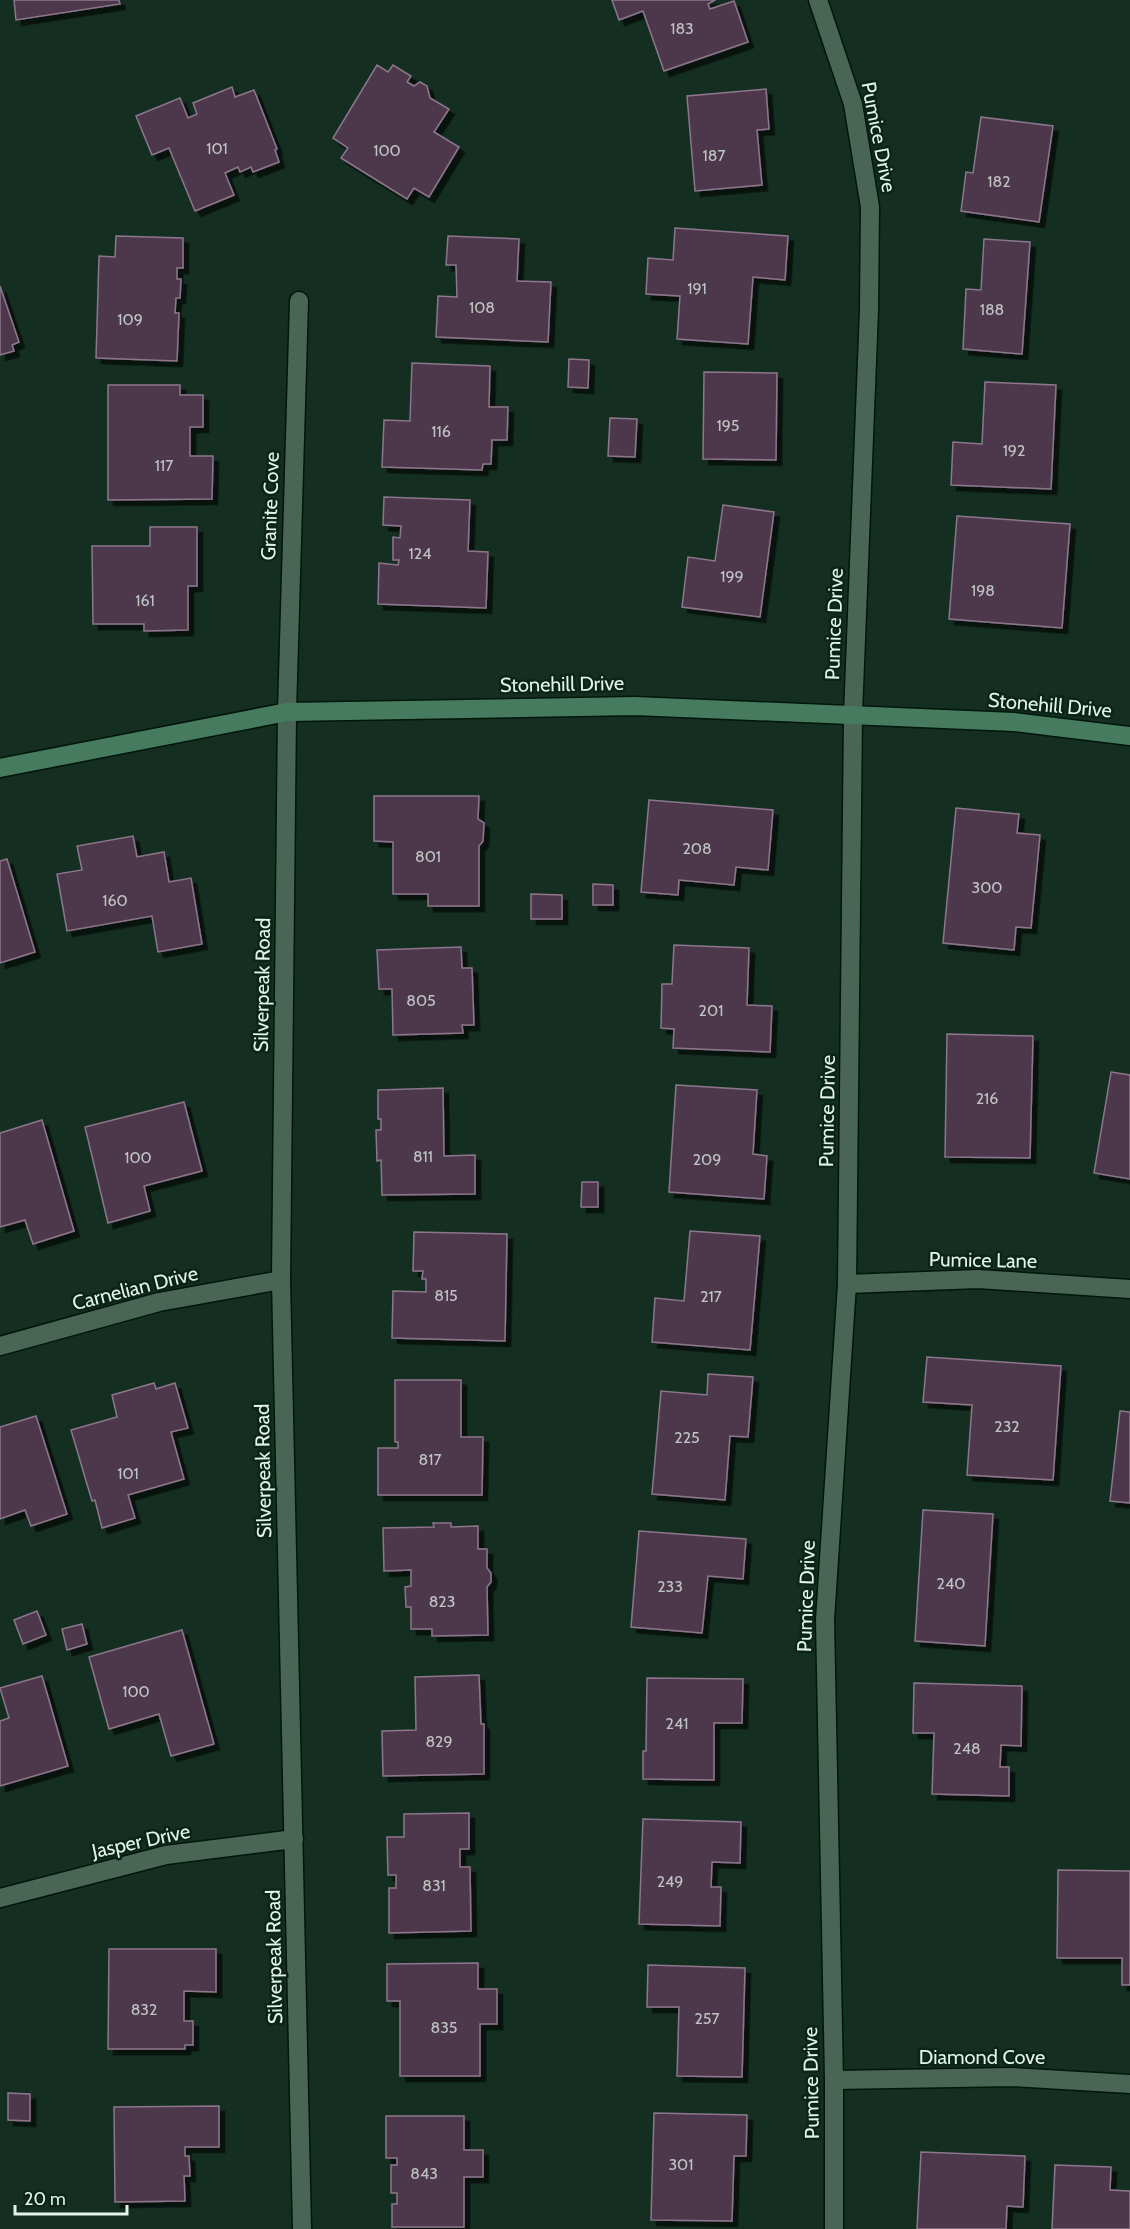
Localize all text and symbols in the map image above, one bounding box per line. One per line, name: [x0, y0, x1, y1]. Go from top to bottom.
house number: 183: [670, 19, 694, 38]
street label: Pumice Drive: [857, 80, 901, 194]
house number: 101: [206, 139, 228, 158]
house number: 100: [373, 141, 401, 160]
house number: 187: [703, 146, 725, 165]
house number: 182: [987, 172, 1011, 191]
house number: 191: [687, 279, 707, 298]
house number: 108: [469, 298, 495, 317]
house number: 188: [980, 300, 1004, 319]
house number: 109: [117, 310, 143, 329]
house number: 195: [717, 416, 739, 435]
house number: 116: [431, 422, 451, 441]
house number: 192: [1003, 441, 1025, 460]
street label: Granite Cove: [256, 451, 284, 561]
house number: 117: [155, 456, 173, 475]
house number: 124: [409, 544, 431, 563]
house number: 199: [720, 567, 744, 586]
street label: Pumice Drive: [820, 568, 848, 680]
house number: 198: [971, 581, 995, 600]
house number: 161: [135, 591, 155, 610]
street label: Stonehill Drive: [500, 671, 624, 697]
street label: Stonehill Drive: [987, 688, 1113, 722]
house number: 208: [682, 839, 712, 858]
house number: 801: [415, 847, 441, 866]
house number: 300: [972, 878, 1003, 897]
house number: 160: [102, 891, 128, 910]
street label: Silverpeak Road: [249, 918, 275, 1052]
house number: 805: [406, 991, 436, 1010]
house number: 201: [699, 1001, 723, 1020]
street label: Pumice Drive: [814, 1055, 840, 1167]
house number: 216: [976, 1089, 998, 1108]
house number: 811: [413, 1147, 433, 1166]
house number: 100: [124, 1148, 152, 1167]
house number: 209: [693, 1150, 721, 1169]
street label: Pumice Lane: [929, 1247, 1037, 1273]
street label: Carnelian Drive: [70, 1261, 200, 1315]
house number: 815: [434, 1286, 458, 1305]
house number: 217: [700, 1287, 722, 1306]
street label: Silverpeak Road: [250, 1404, 276, 1538]
house number: 232: [994, 1417, 1020, 1436]
house number: 225: [674, 1428, 700, 1447]
house number: 817: [419, 1450, 441, 1469]
house number: 101: [117, 1464, 139, 1483]
street label: Pumice Drive: [792, 1540, 820, 1652]
house number: 240: [937, 1574, 965, 1593]
house number: 233: [657, 1577, 683, 1596]
house number: 823: [429, 1592, 455, 1611]
house number: 100: [122, 1682, 150, 1701]
house number: 241: [666, 1714, 688, 1733]
house number: 829: [425, 1732, 453, 1751]
house number: 248: [953, 1739, 981, 1758]
street label: Jasper Drive: [89, 1819, 192, 1863]
house number: 249: [657, 1872, 683, 1891]
house number: 831: [422, 1876, 446, 1895]
street label: Silverpeak Road: [261, 1890, 287, 2024]
house number: 832: [131, 2000, 157, 2019]
house number: 257: [694, 2009, 720, 2028]
house number: 835: [430, 2018, 458, 2037]
street label: Pumice Drive: [798, 2027, 824, 2139]
street label: Diamond Cove: [919, 2045, 1045, 2069]
house number: 301: [668, 2155, 694, 2174]
house number: 843: [410, 2164, 438, 2183]
scale bar: [15, 2178, 128, 2216]
text: 20 m: [24, 2188, 66, 2210]

